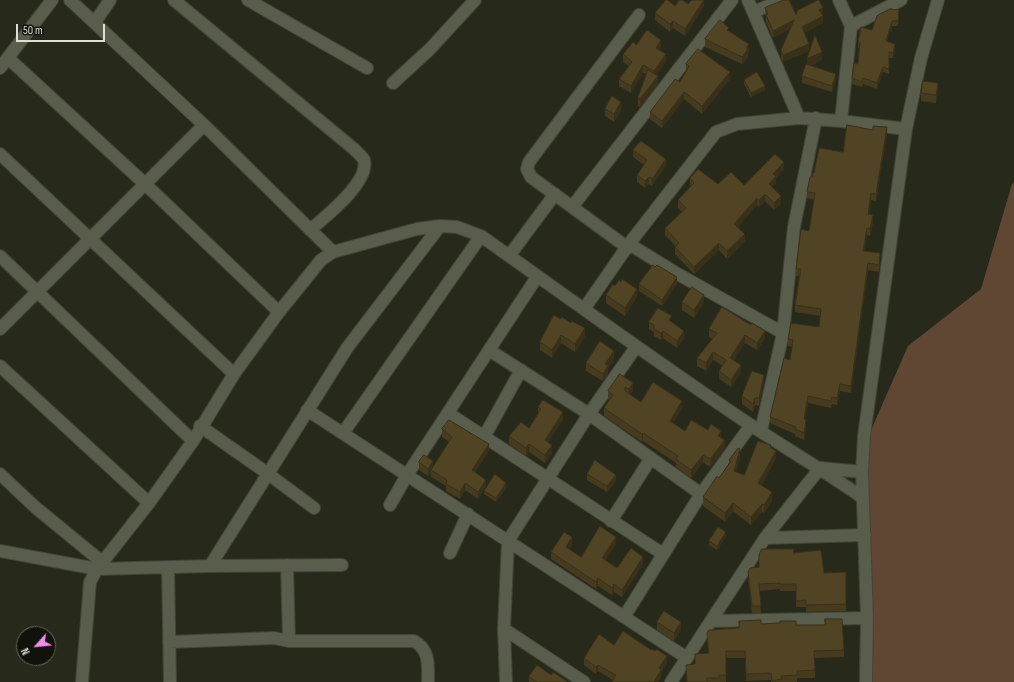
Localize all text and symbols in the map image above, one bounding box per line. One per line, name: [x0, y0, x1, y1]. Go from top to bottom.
scale bar: [18, 16, 107, 42]
text: 50 m: [23, 23, 43, 38]
north arrow: [16, 626, 56, 666]
text: N: [19, 646, 33, 657]

